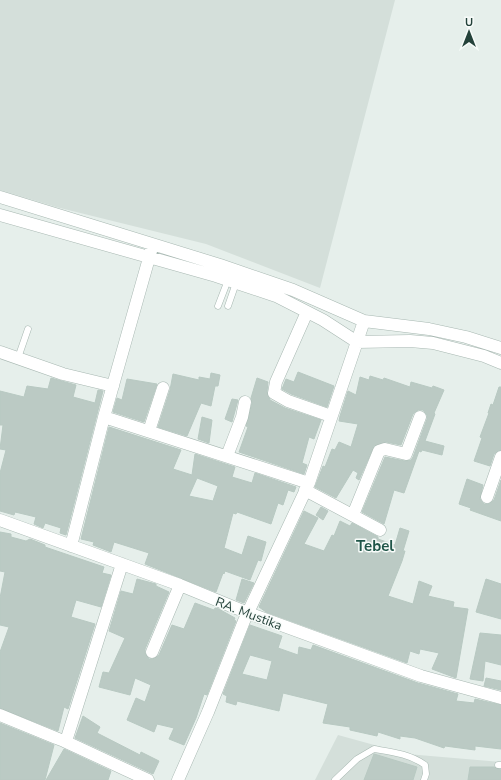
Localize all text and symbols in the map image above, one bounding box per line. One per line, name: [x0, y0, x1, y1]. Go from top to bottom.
north arrow: [449, 12, 489, 52]
text: U: [465, 15, 473, 30]
district label: Tebel: [356, 536, 394, 556]
street label: RA. Mustika: [213, 593, 285, 635]

